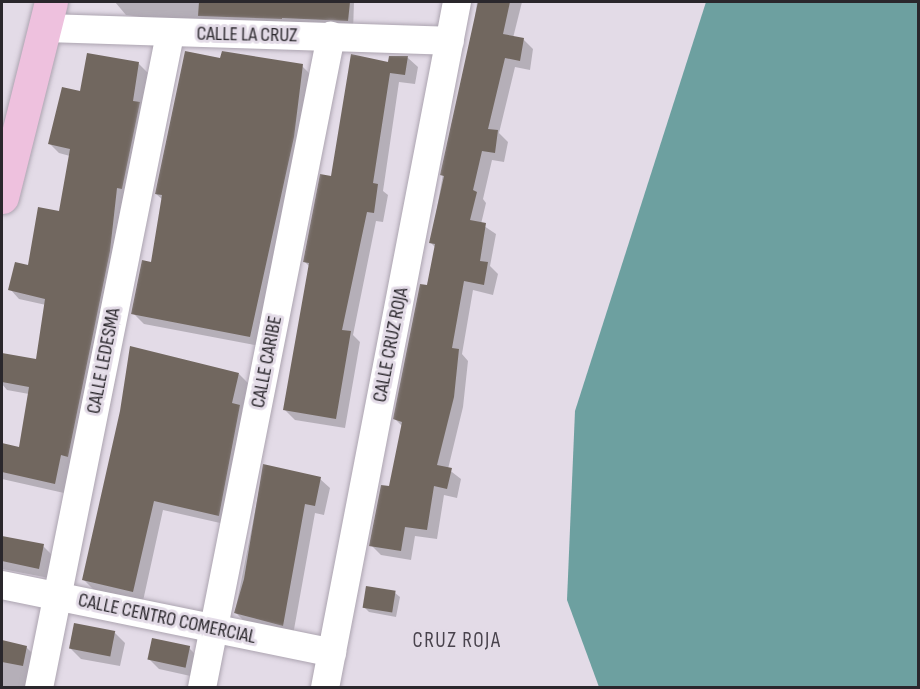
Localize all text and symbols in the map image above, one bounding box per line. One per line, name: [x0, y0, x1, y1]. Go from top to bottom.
street label: CALLE LA CRUZ: [196, 22, 298, 48]
street label: CALLE CRUZ ROJA: [368, 286, 414, 404]
street label: CALLE LEDESMA: [82, 306, 126, 416]
street label: CALLE CARIBE: [246, 314, 288, 410]
street label: CALLE CENTRO COMERCIAL: [76, 588, 258, 650]
district label: CRUZ ROJA: [413, 628, 501, 654]

